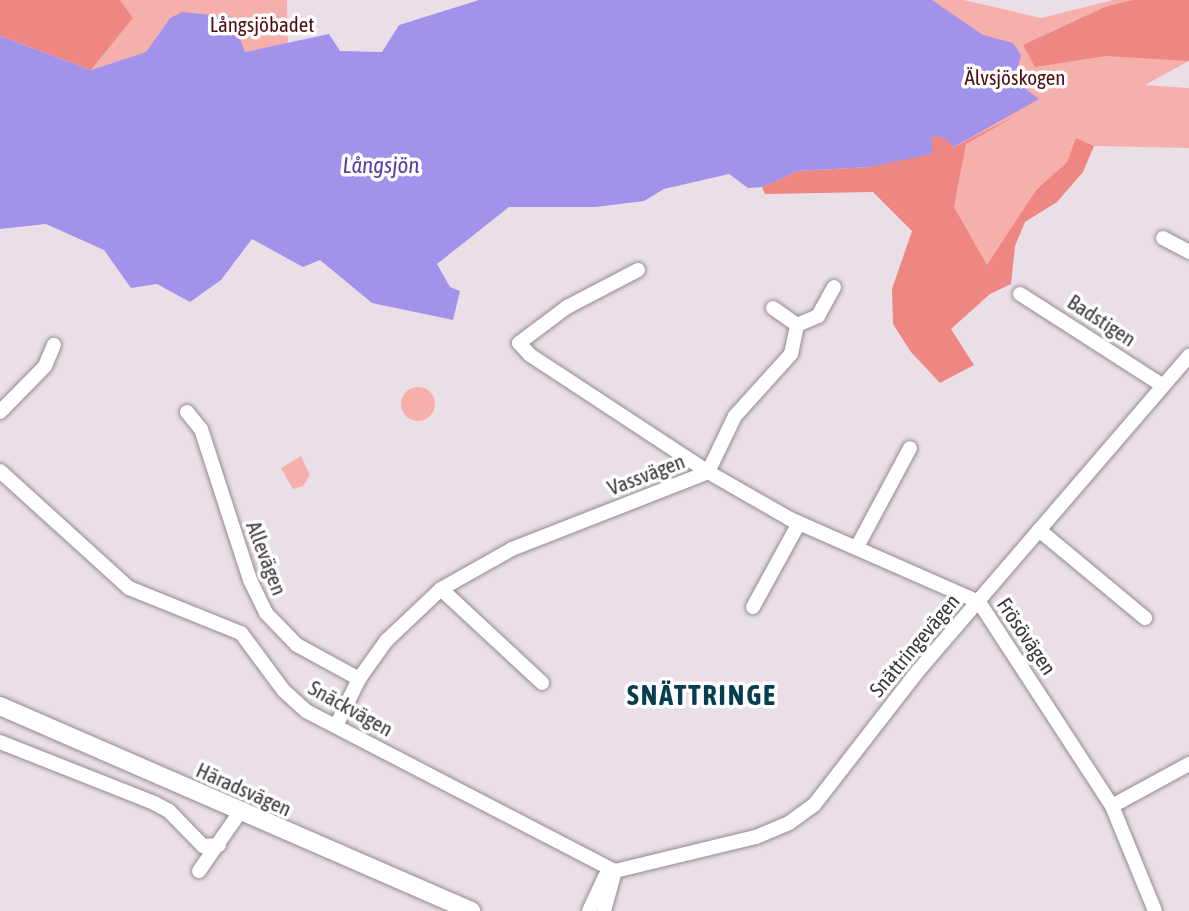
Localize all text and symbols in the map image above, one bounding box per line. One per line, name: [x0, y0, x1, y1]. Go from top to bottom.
park label: Långsjöbadet: [210, 11, 314, 37]
park label: Älvsjöskogen: [965, 64, 1065, 90]
water label: Långsjön: [343, 151, 419, 179]
street label: Badstigen: [1063, 289, 1141, 351]
street label: Vassvägen: [604, 448, 688, 500]
street label: Allevägen: [241, 518, 293, 598]
street label: Snättringevägen: [864, 588, 964, 702]
street label: Frösövägen: [992, 593, 1062, 679]
street label: Snäckvägen: [305, 675, 397, 741]
district label: SNÄTTRINGE: [628, 678, 776, 712]
street label: Häradsvägen: [193, 757, 295, 821]

